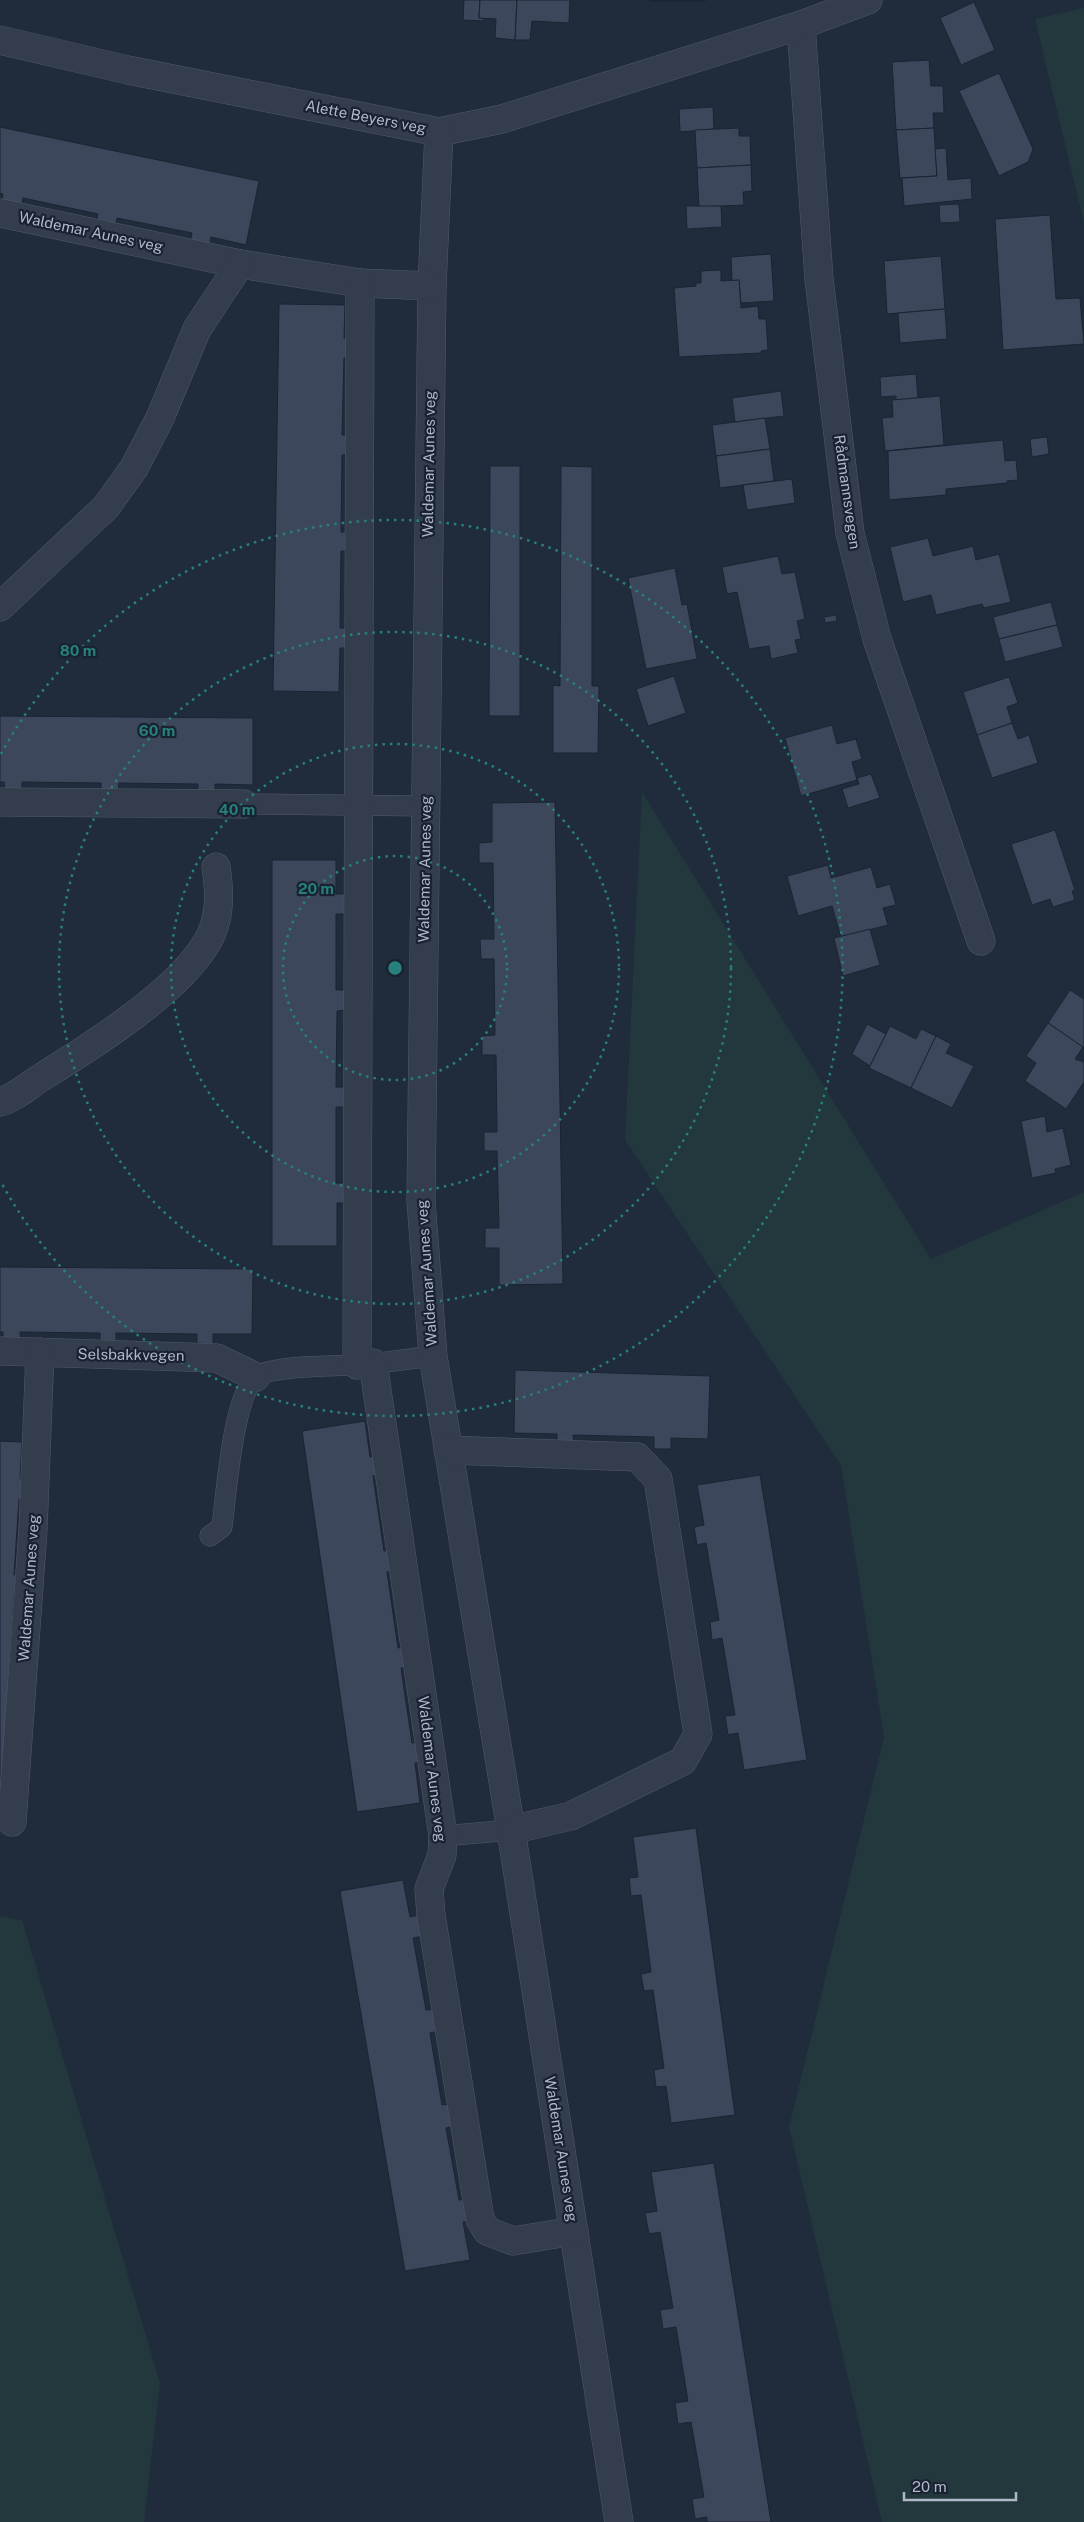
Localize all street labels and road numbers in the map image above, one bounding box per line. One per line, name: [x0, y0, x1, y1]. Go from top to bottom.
street label: Alette Beyers veg: [304, 96, 428, 137]
street label: Waldemar Aunes veg: [17, 208, 165, 255]
street label: Waldemar Aunes veg: [419, 390, 438, 538]
street label: Rådmannsvegen: [831, 434, 864, 550]
street label: Waldemar Aunes veg: [415, 795, 434, 943]
street label: Waldemar Aunes veg: [413, 1199, 440, 1347]
street label: Selsbakkvegen: [77, 1345, 185, 1364]
street label: Waldemar Aunes veg: [15, 1514, 42, 1662]
street label: Waldemar Aunes veg: [415, 1695, 450, 1843]
street label: Waldemar Aunes veg: [542, 2075, 581, 2223]

